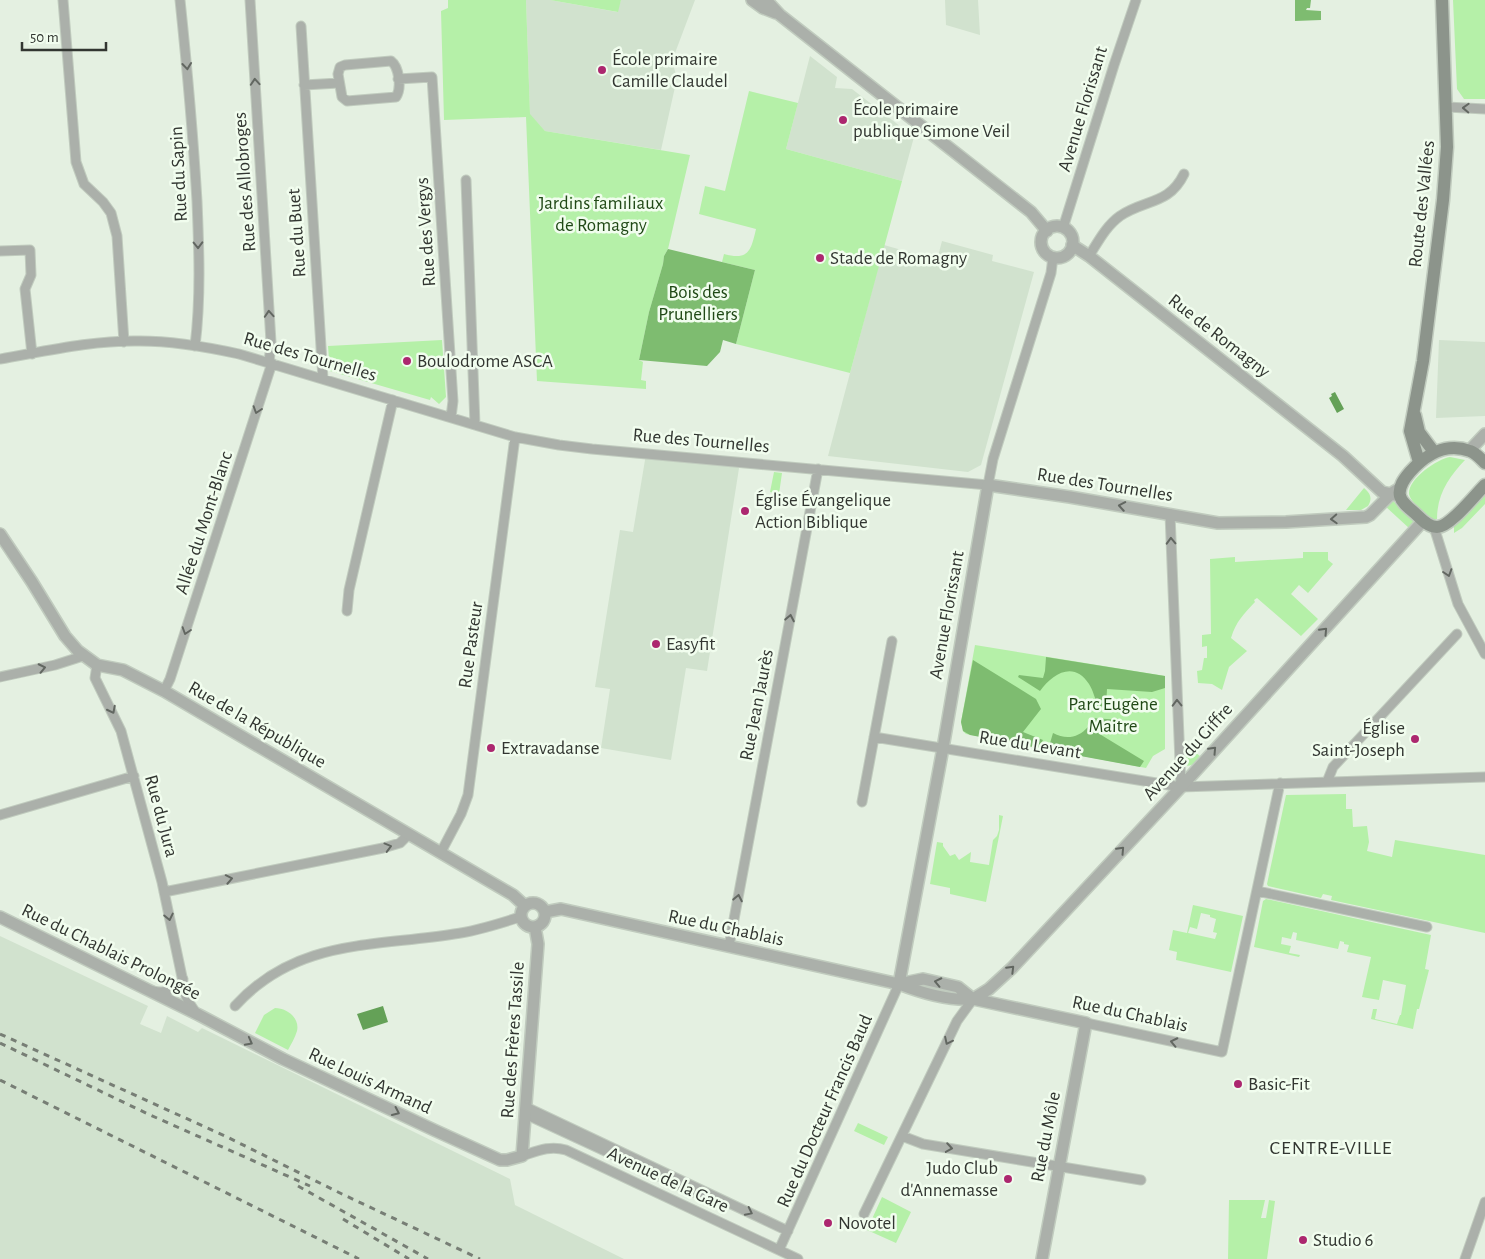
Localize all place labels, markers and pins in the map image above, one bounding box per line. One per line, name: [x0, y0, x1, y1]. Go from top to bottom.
place label: École primaire Camille Claudel: [612, 48, 728, 91]
marker: École primaire Camille Claudel: [596, 64, 608, 76]
place label: École primaire publique Simone Veil: [853, 98, 1010, 141]
marker: École primaire publique Simone Veil: [837, 114, 849, 126]
place label: Stade de Romagny: [830, 249, 967, 268]
marker: Stade de Romagny: [814, 252, 826, 264]
place label: Boulodrome ASCA: [417, 352, 553, 371]
marker: Boulodrome ASCA: [401, 355, 413, 367]
place label: Église Évangelique Action Biblique: [755, 489, 891, 532]
marker: Église Évangelique Action Biblique: [739, 505, 751, 517]
place label: Easyfit: [666, 635, 715, 654]
marker: Easyfit: [650, 638, 662, 650]
place label: Église Saint-Joseph: [1312, 717, 1405, 760]
marker: Église Saint-Joseph: [1409, 733, 1421, 745]
place label: Extravadanse: [501, 739, 599, 758]
marker: Extravadanse: [485, 742, 497, 754]
place label: Basic-Fit: [1248, 1075, 1310, 1094]
marker: Basic-Fit: [1232, 1078, 1244, 1090]
place label: Judo Club d'Annemasse: [900, 1159, 998, 1200]
marker: Judo Club d'Annemasse: [1002, 1173, 1014, 1185]
place label: Novotel: [838, 1214, 896, 1233]
marker: Novotel: [822, 1217, 834, 1229]
place label: Studio 6: [1313, 1231, 1374, 1250]
marker: Studio 6: [1297, 1234, 1309, 1246]

